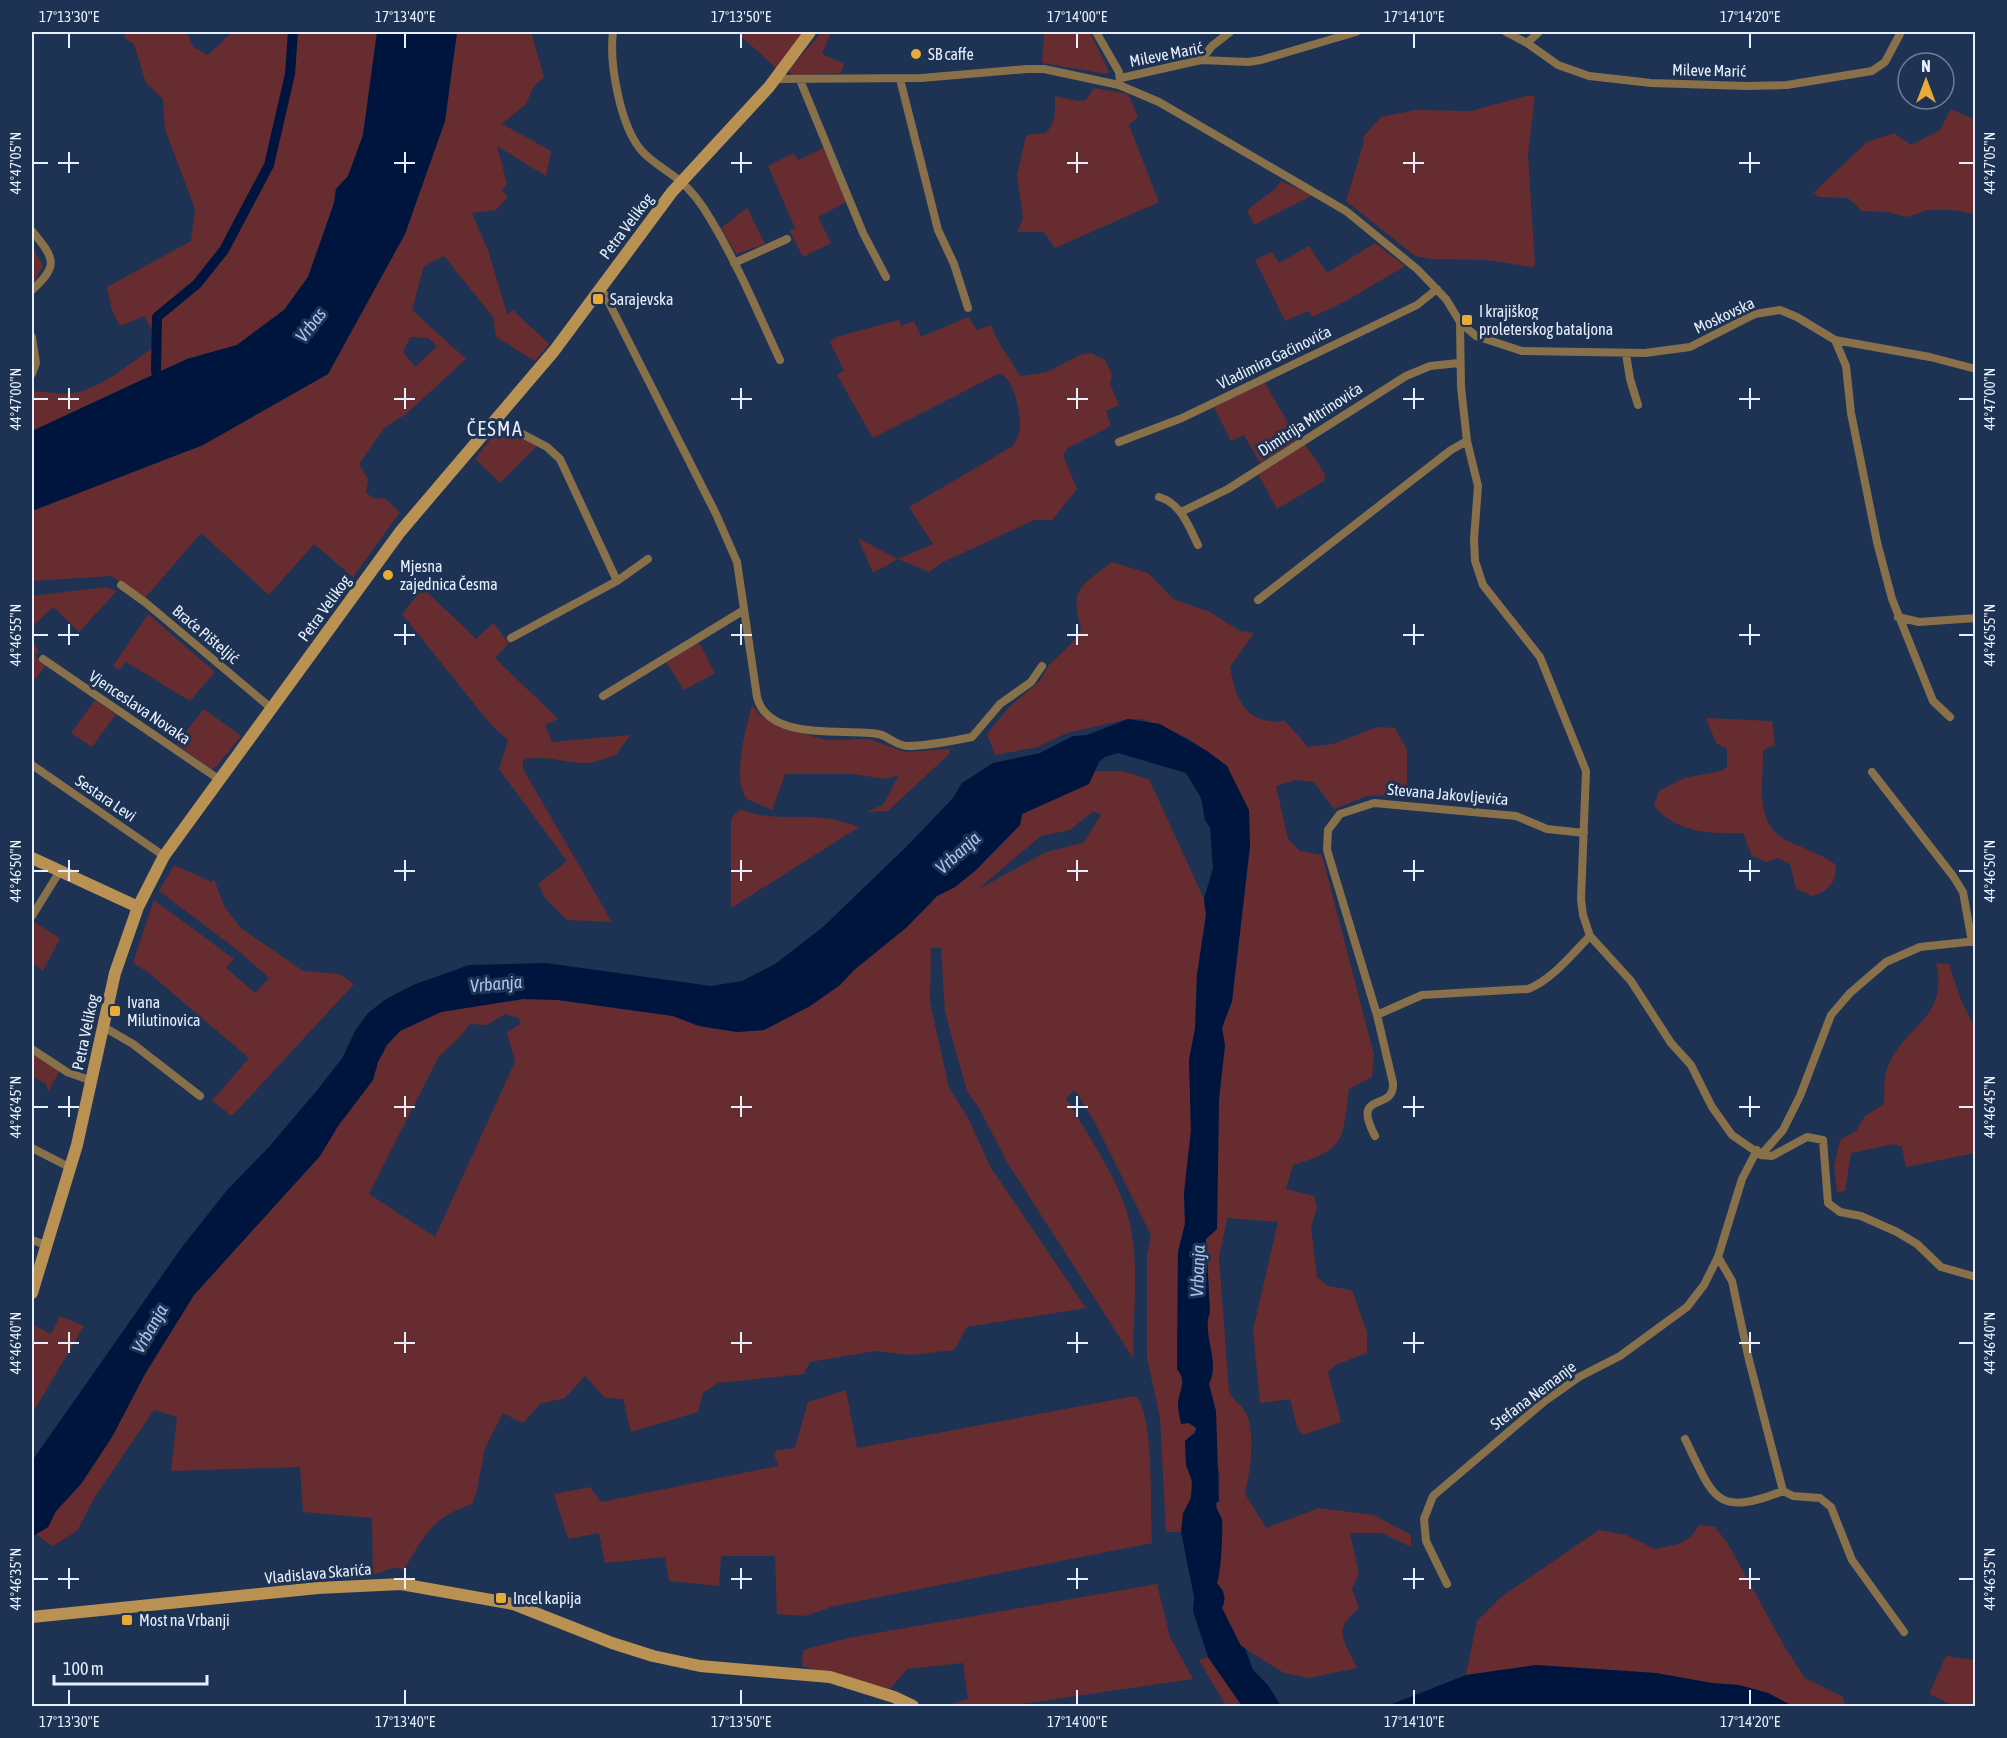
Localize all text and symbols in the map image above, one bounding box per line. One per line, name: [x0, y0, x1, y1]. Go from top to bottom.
text: 17°13'30"E: [39, 8, 100, 25]
text: 17°13'40"E: [375, 8, 436, 25]
text: 17°13'50"E: [711, 8, 772, 25]
text: 17°14'00"E: [1047, 8, 1108, 25]
text: 17°14'10"E: [1384, 8, 1445, 25]
text: 17°14'20"E: [1720, 8, 1781, 25]
street label: Mileve Marić: [1128, 38, 1204, 70]
place label: SB caffe: [928, 45, 974, 63]
marker: SB caffe: [909, 47, 923, 61]
north arrow: [1896, 51, 1956, 111]
text: N: [1921, 57, 1931, 75]
street label: Mileve Marić: [1672, 60, 1746, 80]
text: 44°47'05"N: [7, 132, 24, 194]
text: 44°47'05"N: [1981, 132, 1998, 194]
street label: Petra Velikog: [596, 190, 657, 263]
place label: Sarajevska: [610, 290, 674, 309]
marker: Sarajevska: [591, 292, 605, 306]
street label: Moskovska: [1691, 293, 1757, 337]
place label: I krajiškog proleterskog bataljona: [1479, 302, 1613, 339]
water label: Vrbas: [291, 303, 330, 346]
marker: I krajiškog proleterskog bataljona: [1460, 313, 1474, 327]
street label: Vladimira Gaćinovića: [1214, 322, 1334, 392]
text: 44°47'00"N: [7, 368, 24, 430]
text: 44°47'00"N: [1981, 368, 1998, 430]
street label: Dimitrija Mitrinovića: [1255, 379, 1366, 460]
district label: ČESMA: [467, 417, 523, 440]
place label: Mjesna zajednica Česma: [400, 557, 498, 594]
marker: Mjesna zajednica Česma: [381, 568, 395, 582]
street label: Petra Velikog: [294, 571, 355, 645]
street label: Braće Pišteljić: [169, 601, 243, 668]
text: 44°46'55"N: [7, 604, 24, 666]
text: 44°46'55"N: [1981, 604, 1998, 666]
street label: Vjenceslava Novaka: [85, 666, 194, 748]
street label: Sestara Levi: [72, 771, 140, 825]
street label: Stevana Jakovljevića: [1387, 780, 1509, 809]
water label: Vrbanja: [931, 827, 985, 878]
text: 44°46'50"N: [7, 840, 24, 902]
text: 44°46'50"N: [1981, 840, 1998, 902]
water label: Vrbanja: [469, 971, 524, 996]
street label: Petra Velikog: [68, 992, 103, 1072]
place label: Ivana Milutinovica: [127, 993, 200, 1029]
marker: Ivana Milutinovica: [108, 1004, 122, 1018]
text: 44°46'45"N: [7, 1076, 24, 1138]
text: 44°46'45"N: [1981, 1076, 1998, 1138]
water label: Vrbanja: [1186, 1244, 1209, 1297]
water label: Vrbanja: [127, 1300, 172, 1357]
text: 44°46'40"N: [7, 1312, 24, 1374]
text: 44°46'40"N: [1981, 1312, 1998, 1374]
street label: Stefana Nemanje: [1487, 1357, 1580, 1434]
text: 44°46'35"N: [7, 1548, 24, 1610]
text: 44°46'35"N: [1981, 1548, 1998, 1610]
street label: Vladislava Skarića: [264, 1559, 372, 1587]
place label: Incel kapija: [513, 1589, 581, 1608]
marker: Incel kapija: [494, 1591, 508, 1605]
place label: Most na Vrbanji: [139, 1611, 230, 1630]
marker: Most na Vrbanji: [120, 1613, 134, 1627]
scale bar: [54, 1648, 207, 1686]
text: 100 m: [63, 1658, 104, 1679]
text: 17°13'30"E: [39, 1713, 100, 1730]
text: 17°13'40"E: [375, 1713, 436, 1730]
text: 17°13'50"E: [711, 1713, 772, 1730]
text: 17°14'00"E: [1047, 1713, 1108, 1730]
text: 17°14'10"E: [1384, 1713, 1445, 1730]
text: 17°14'20"E: [1720, 1713, 1781, 1730]

